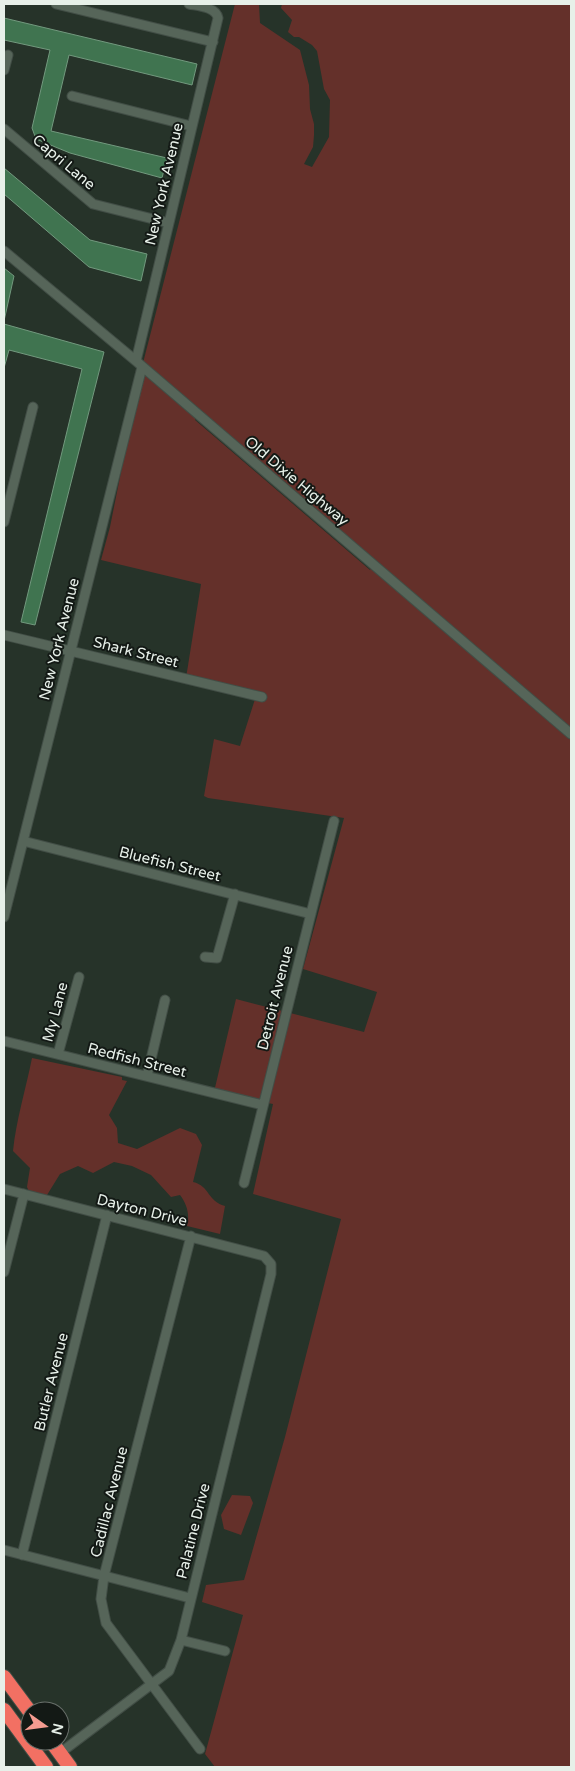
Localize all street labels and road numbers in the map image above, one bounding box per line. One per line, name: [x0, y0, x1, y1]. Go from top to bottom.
street label: New York Avenue: [141, 121, 187, 247]
street label: Capri Lane: [29, 131, 99, 193]
street label: Old Dixie Highway: [242, 432, 352, 530]
street label: New York Avenue: [35, 576, 83, 702]
street label: Shark Street: [91, 633, 181, 671]
street label: Bluefish Street: [117, 843, 223, 885]
street label: Detroit Avenue: [253, 944, 297, 1052]
street label: My Lane: [38, 980, 72, 1044]
street label: Redfish Street: [86, 1039, 189, 1081]
street label: Dayton Drive: [95, 1190, 189, 1230]
street label: Butler Avenue: [30, 1331, 72, 1433]
street label: Cadillac Avenue: [87, 1445, 131, 1559]
street label: Palatine Drive: [172, 1481, 214, 1581]

